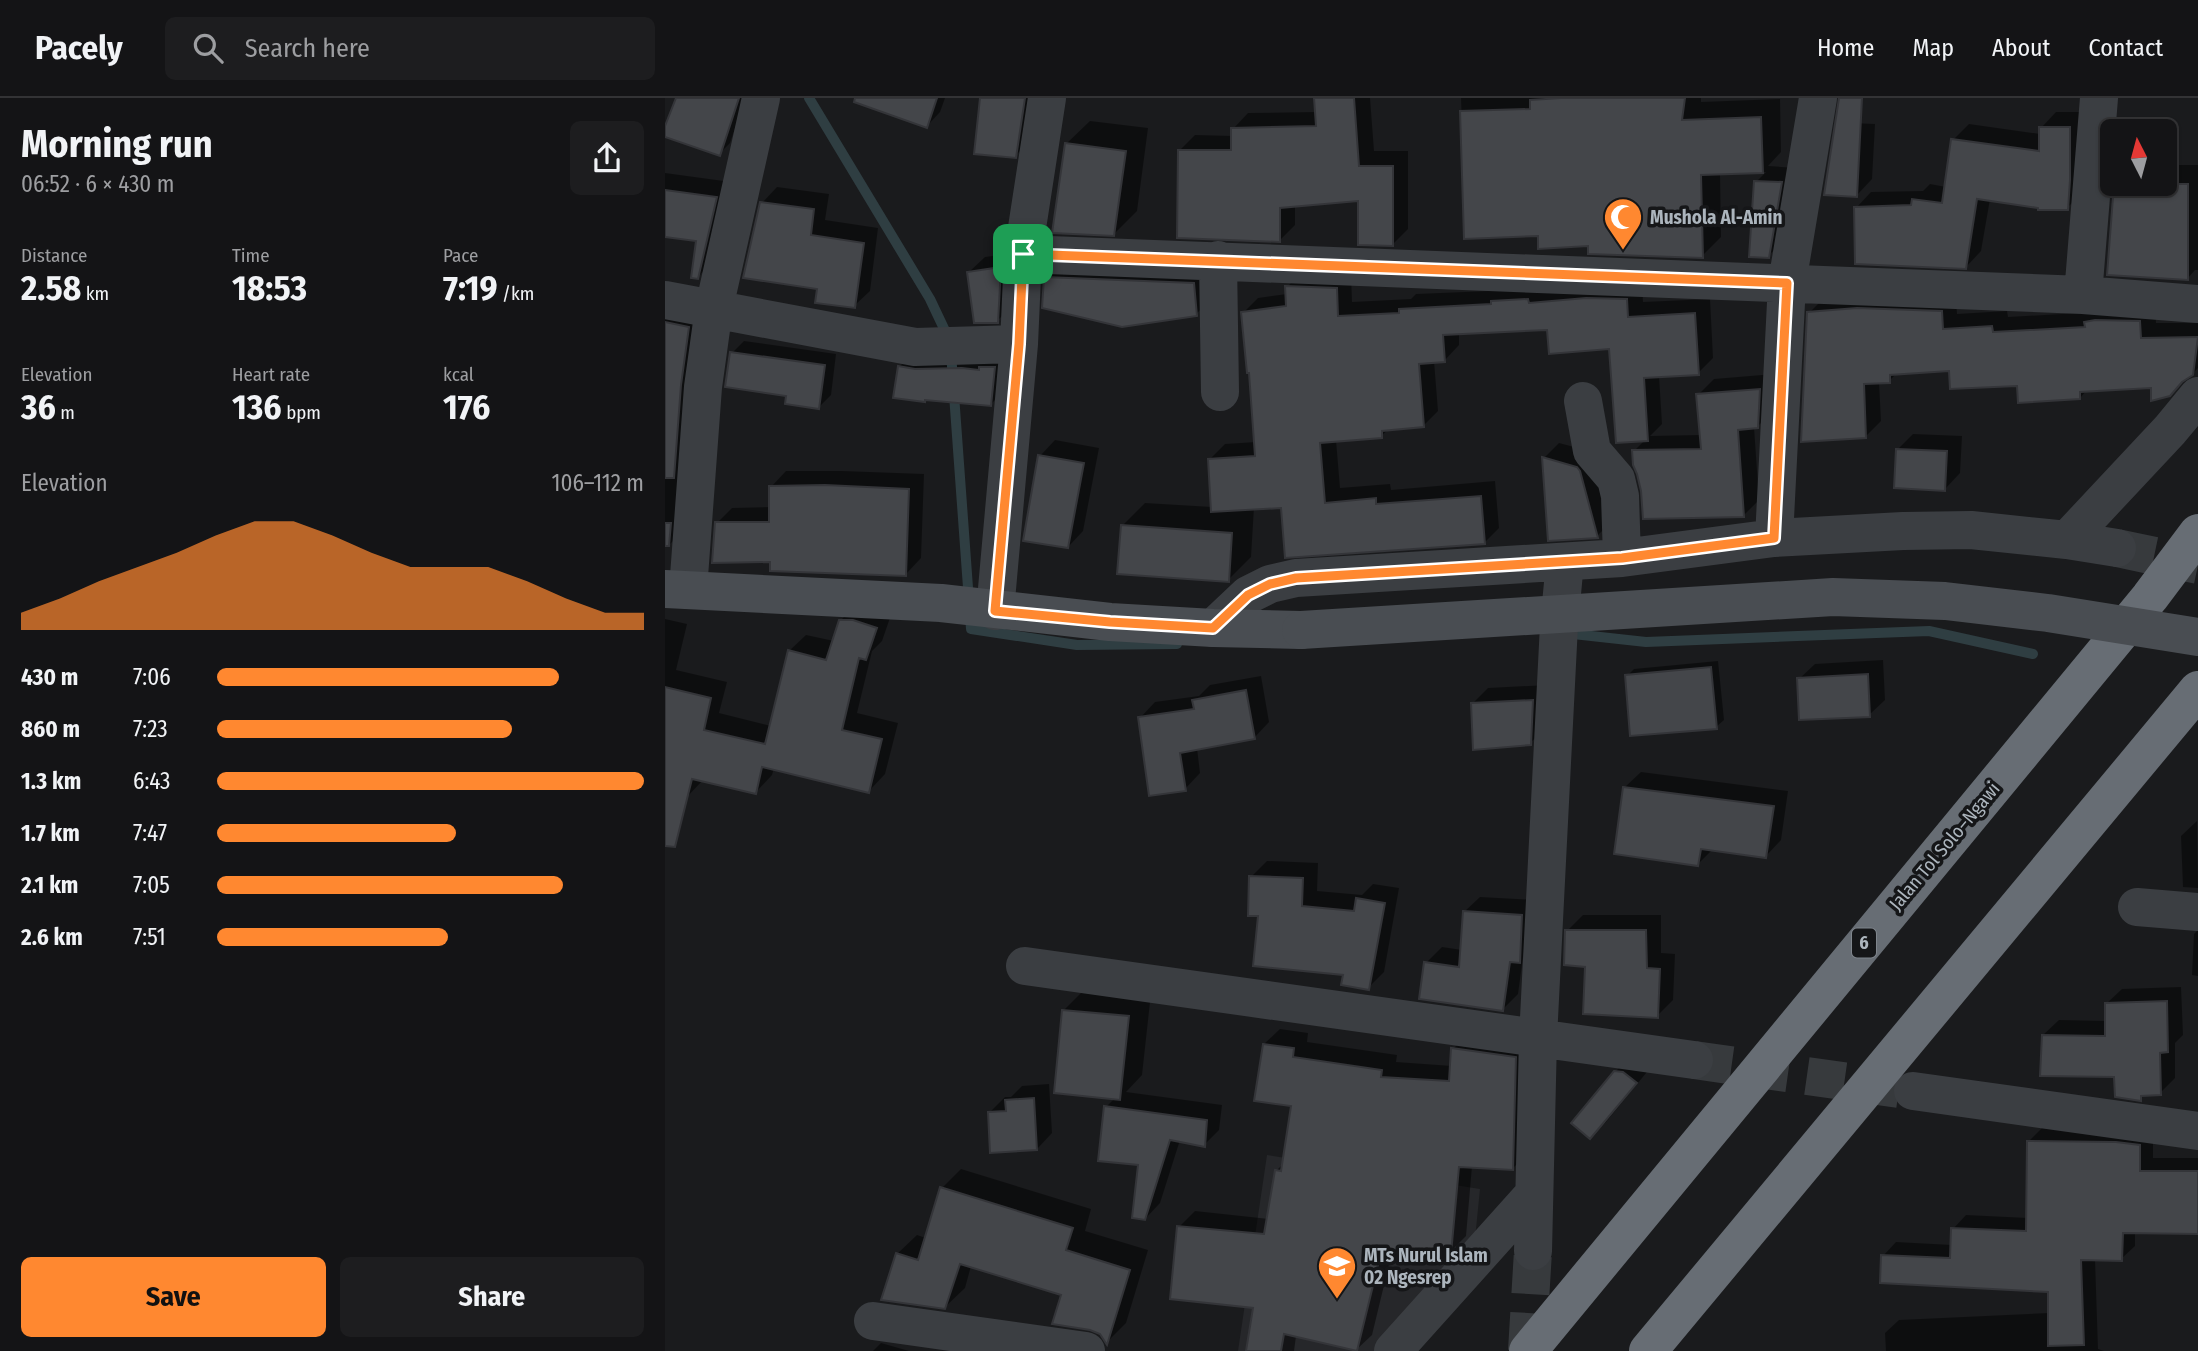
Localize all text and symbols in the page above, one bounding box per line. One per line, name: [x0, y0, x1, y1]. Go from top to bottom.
search box: [165, 17, 655, 80]
text: Pacely: [35, 28, 123, 68]
icon: search: [189, 29, 227, 67]
text: Search here: [245, 33, 370, 64]
text: Home: [1817, 34, 1874, 62]
text: Map: [1912, 34, 1954, 62]
text: About: [1992, 34, 2050, 62]
text: Contact: [2088, 34, 2163, 62]
north arrow: [2100, 119, 2177, 196]
map controls: [2100, 119, 2177, 196]
text: Morning run: [21, 121, 213, 167]
button: share: [570, 121, 644, 195]
text: 06:52 · 6 × 430 m: [21, 170, 174, 198]
mosque icon: Mushola Al-Amin: [1602, 196, 1644, 251]
place label: Mushola Al-Amin: [1650, 206, 1782, 229]
pin: [993, 224, 1053, 284]
icon: arrive: [1004, 235, 1042, 273]
text: Distance: [21, 244, 88, 267]
text: Time: [232, 244, 270, 267]
text: Pace: [443, 244, 478, 267]
text: 2.58: [21, 267, 81, 309]
text: 18:53: [232, 267, 307, 309]
text: 7:19: [443, 267, 498, 309]
text: km: [81, 282, 109, 305]
text: /km: [498, 282, 534, 305]
text: Elevation: [21, 363, 93, 386]
text: Heart rate: [232, 363, 310, 386]
text: kcal: [443, 363, 474, 386]
text: 36: [21, 386, 56, 428]
text: 136: [232, 386, 282, 428]
text: 176: [443, 386, 490, 428]
text: m: [56, 401, 75, 424]
text: bpm: [282, 401, 321, 424]
text: Elevation: [21, 469, 108, 497]
text: 106–112 m: [551, 469, 644, 497]
text: 430 m: [21, 663, 78, 691]
text: 7:06: [133, 663, 171, 691]
text: 860 m: [21, 715, 80, 743]
text: 7:23: [133, 715, 168, 743]
text: 1.3 km: [21, 767, 81, 795]
text: 6:43: [133, 767, 170, 795]
street label: Jalan Tol Solo–Ngawi: [1884, 778, 2005, 915]
text: 1.7 km: [21, 819, 80, 847]
text: 7:47: [133, 819, 167, 847]
text: 2.1 km: [21, 871, 78, 899]
text: 7:05: [133, 871, 170, 899]
text: 2.6 km: [21, 923, 83, 951]
text: 7:51: [133, 923, 166, 951]
road number: 6: [1852, 928, 1876, 958]
place label: MTs Nurul Islam 02 Ngesrep: [1364, 1244, 1488, 1289]
school or university icon: MTs Nurul Islam 02 Ngesrep: [1316, 1245, 1358, 1300]
button: Save: [21, 1257, 326, 1337]
button: Share: [340, 1257, 644, 1337]

